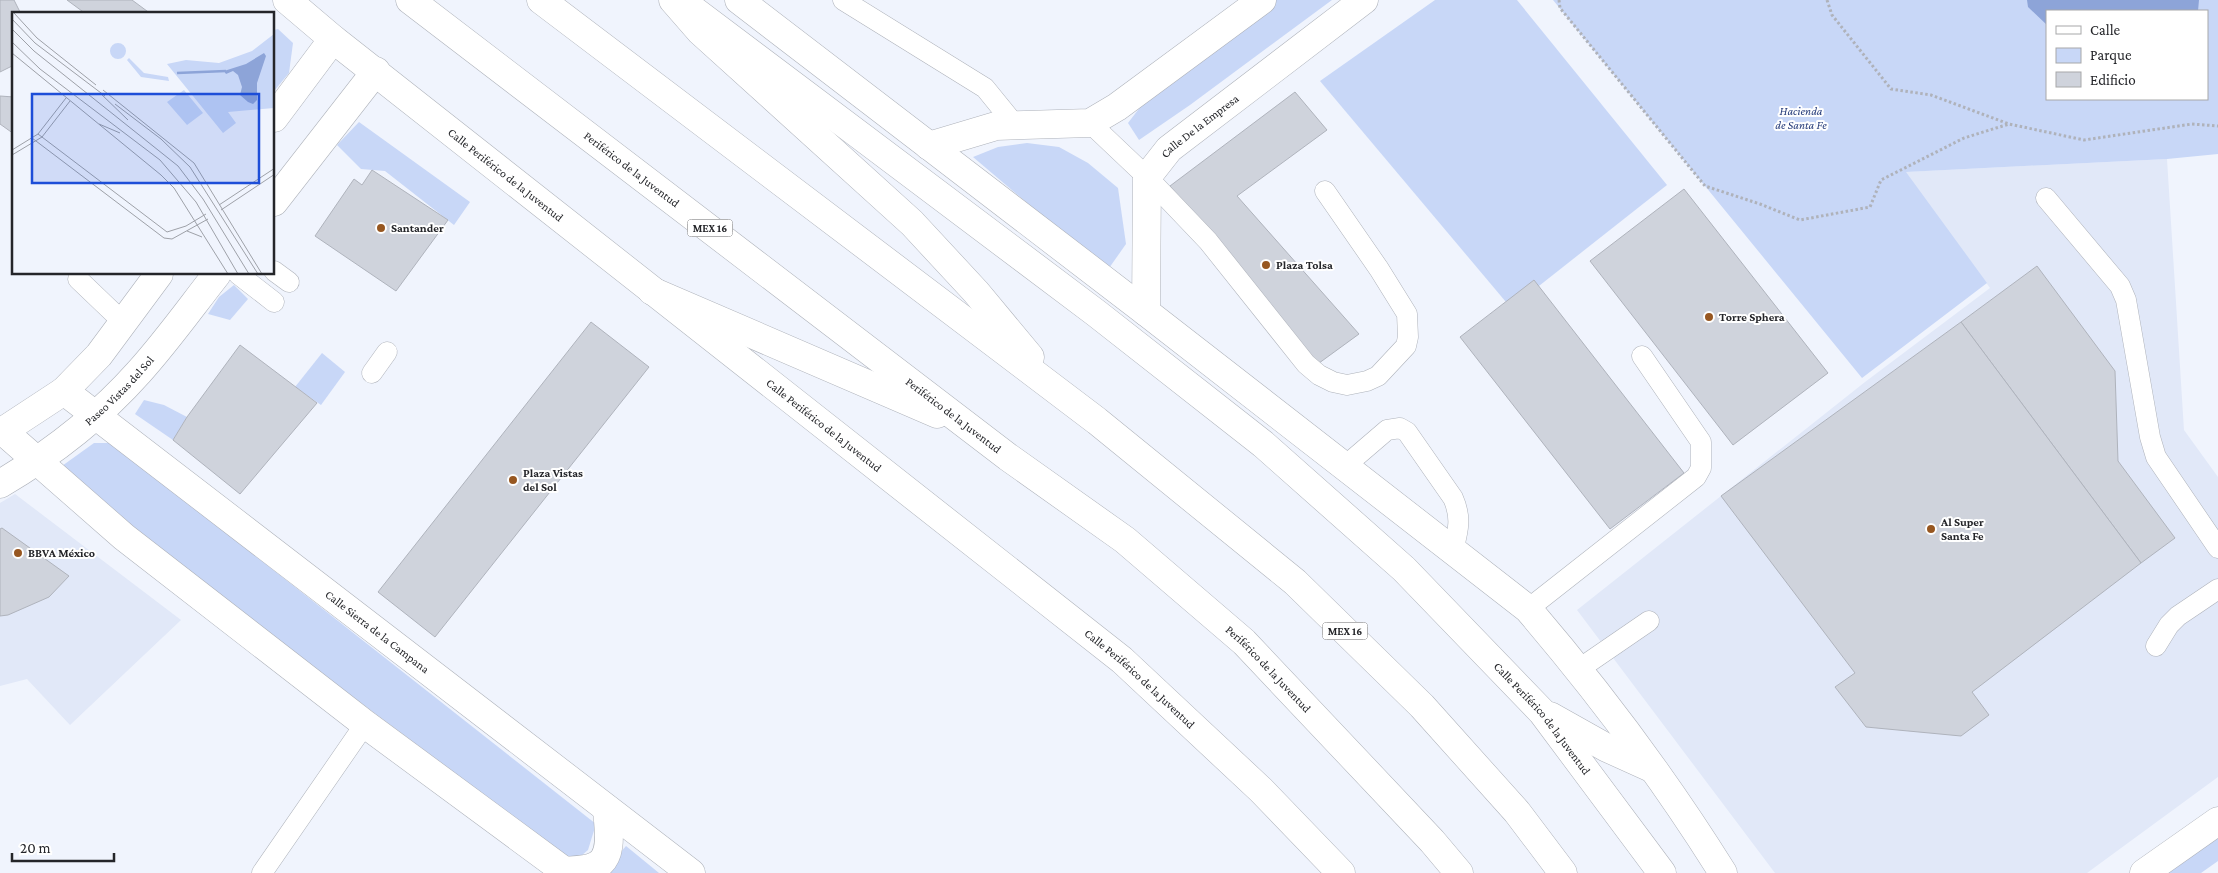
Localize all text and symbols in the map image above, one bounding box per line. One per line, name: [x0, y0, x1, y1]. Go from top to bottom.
legend: [2046, 10, 2208, 100]
inset map: [12, 12, 275, 275]
text: Calle: [2090, 22, 2121, 38]
text: Parque: [2090, 47, 2132, 64]
text: Edificio: [2090, 72, 2136, 88]
street label: Calle De la Empresa: [1158, 91, 1242, 160]
park label: Hacienda de Santa Fe: [1775, 104, 1827, 132]
street label: Calle Periférico de la Juventud: [445, 125, 567, 225]
street label: Periférico de la Juventud: [581, 128, 683, 211]
road number: MEX 16: [688, 220, 732, 237]
place label: Santander: [391, 221, 444, 235]
marker: Santander: [375, 222, 387, 234]
place label: Plaza Tolsa: [1276, 258, 1333, 272]
marker: Plaza Tolsa: [1260, 259, 1272, 271]
place label: Torre Sphera: [1719, 310, 1785, 324]
marker: Torre Sphera: [1703, 311, 1715, 323]
street label: Paseo Vistas del Sol: [82, 353, 157, 428]
street label: Periférico de la Juventud: [903, 374, 1005, 457]
street label: Calle Periférico de la Juventud: [763, 376, 885, 475]
place label: Plaza Vistas del Sol: [523, 466, 583, 494]
marker: Plaza Vistas del Sol: [507, 474, 519, 486]
place label: Al Super Santa Fe: [1940, 515, 1984, 543]
marker: Al Super Santa Fe: [1925, 523, 1937, 535]
place label: BBVA México: [28, 546, 95, 560]
marker: BBVA México: [12, 547, 24, 559]
street label: Calle Sierra de la Campana: [322, 587, 432, 676]
street label: Periférico de la Juventud: [1223, 622, 1314, 716]
road number: MEX 16: [1322, 622, 1368, 640]
street label: Calle Periférico de la Juventud: [1082, 626, 1198, 732]
street label: Calle Periférico de la Juventud: [1491, 659, 1594, 778]
scale bar: [12, 830, 115, 862]
text: 20 m: [20, 840, 51, 856]

